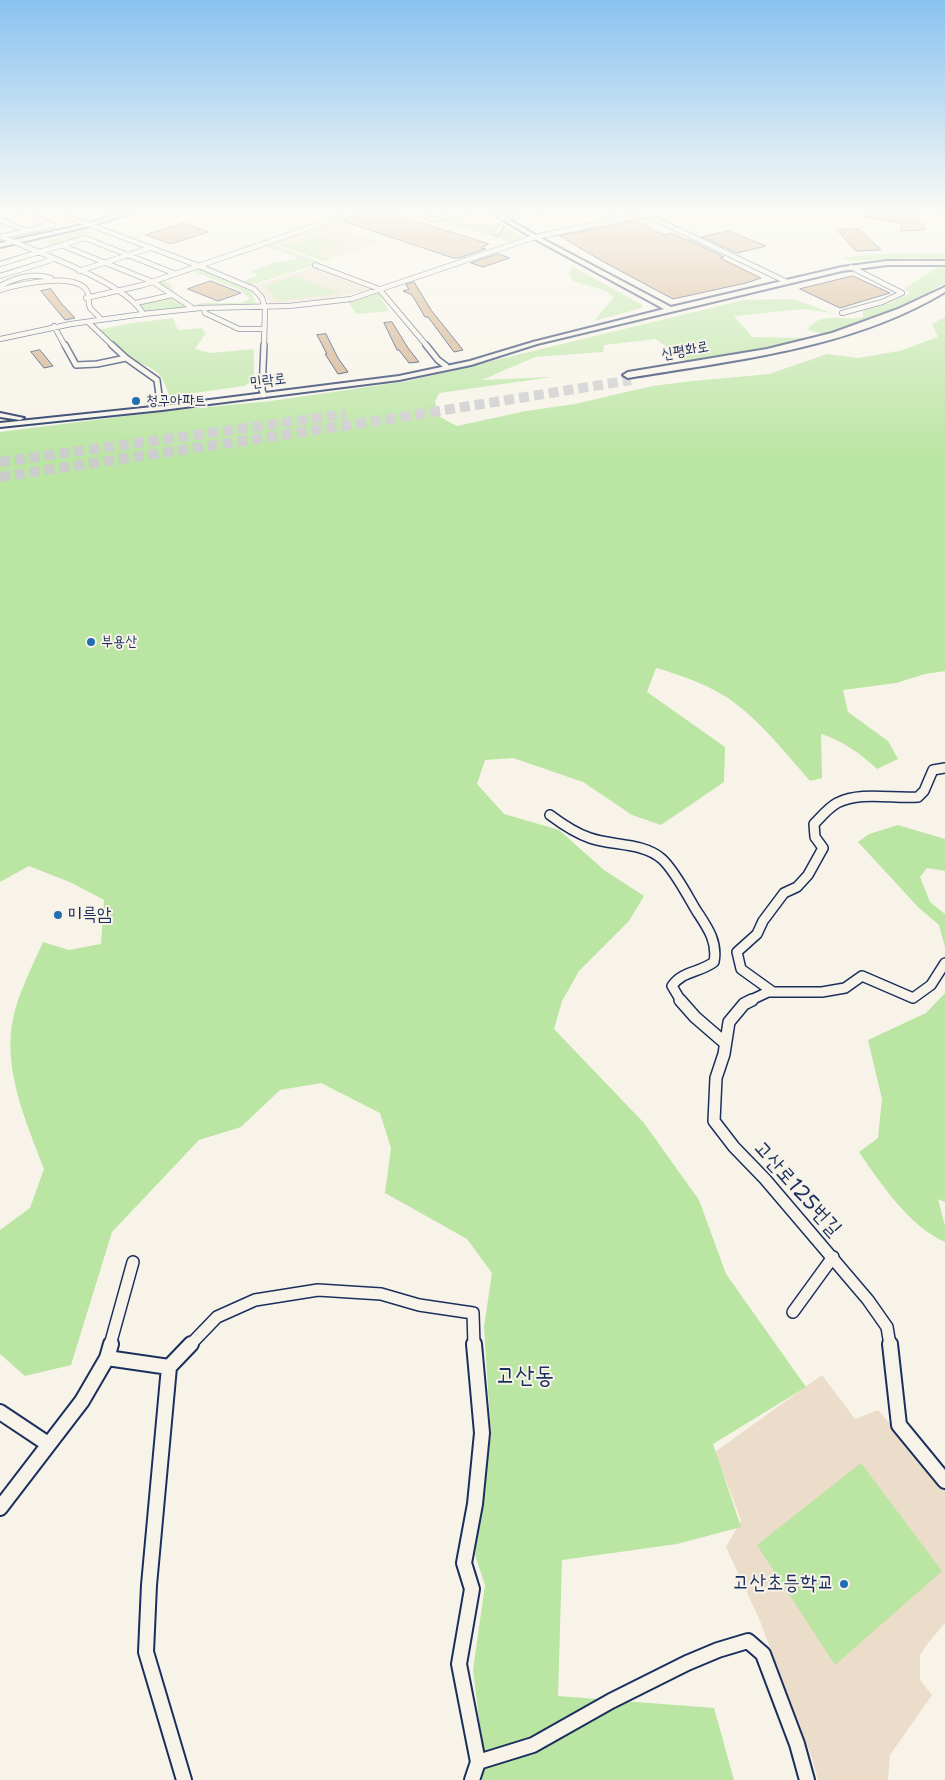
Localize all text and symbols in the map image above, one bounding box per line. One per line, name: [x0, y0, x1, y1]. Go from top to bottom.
street label: 신평화로: [660, 338, 710, 364]
street label: 민락로: [249, 370, 287, 392]
place label: 청구아파트: [146, 392, 206, 410]
marker: 청구아파트: [130, 395, 142, 407]
place label: 부용산: [101, 633, 137, 651]
marker: 부용산: [85, 636, 97, 648]
place label: 미륵암: [68, 904, 111, 926]
marker: 미륵암: [52, 909, 64, 921]
street label: 고산로125번길: [748, 1136, 846, 1242]
district label: 고산동: [496, 1363, 554, 1391]
place label: 고산초등학교: [733, 1571, 834, 1597]
marker: 고산초등학교: [838, 1578, 850, 1590]

